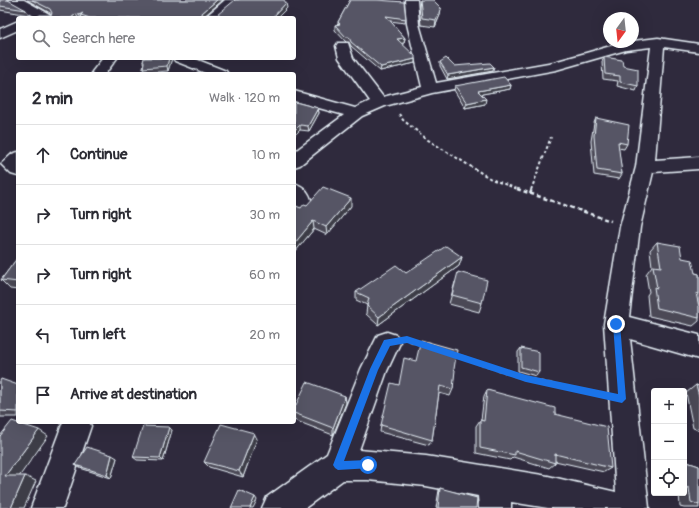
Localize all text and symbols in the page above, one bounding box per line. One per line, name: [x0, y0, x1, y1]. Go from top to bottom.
north arrow: [603, 12, 639, 48]
search box: [16, 16, 296, 60]
icon: search: [30, 27, 52, 49]
text: Search here: [62, 29, 135, 48]
text: 2 min: [32, 88, 73, 109]
text: Walk · 120 m: [209, 90, 280, 106]
icon: ahead: [32, 144, 54, 166]
text: Continue: [70, 145, 128, 164]
text: 10 m: [252, 147, 280, 163]
icon: right: [32, 204, 54, 226]
text: Turn right: [70, 205, 131, 224]
text: 30 m: [250, 207, 280, 223]
icon: right: [32, 264, 54, 286]
text: Turn right: [70, 265, 131, 284]
text: 60 m: [249, 267, 280, 283]
route end: [607, 315, 625, 333]
icon: left: [32, 324, 54, 346]
text: Turn left: [70, 325, 126, 344]
text: 20 m: [249, 327, 280, 343]
icon: arrive: [32, 384, 54, 406]
text: Arrive at destination: [70, 385, 197, 404]
map controls: [651, 388, 687, 496]
button: +: [651, 388, 687, 424]
button: −: [651, 424, 687, 460]
route start: [359, 456, 377, 474]
button: locate: [651, 460, 687, 496]

